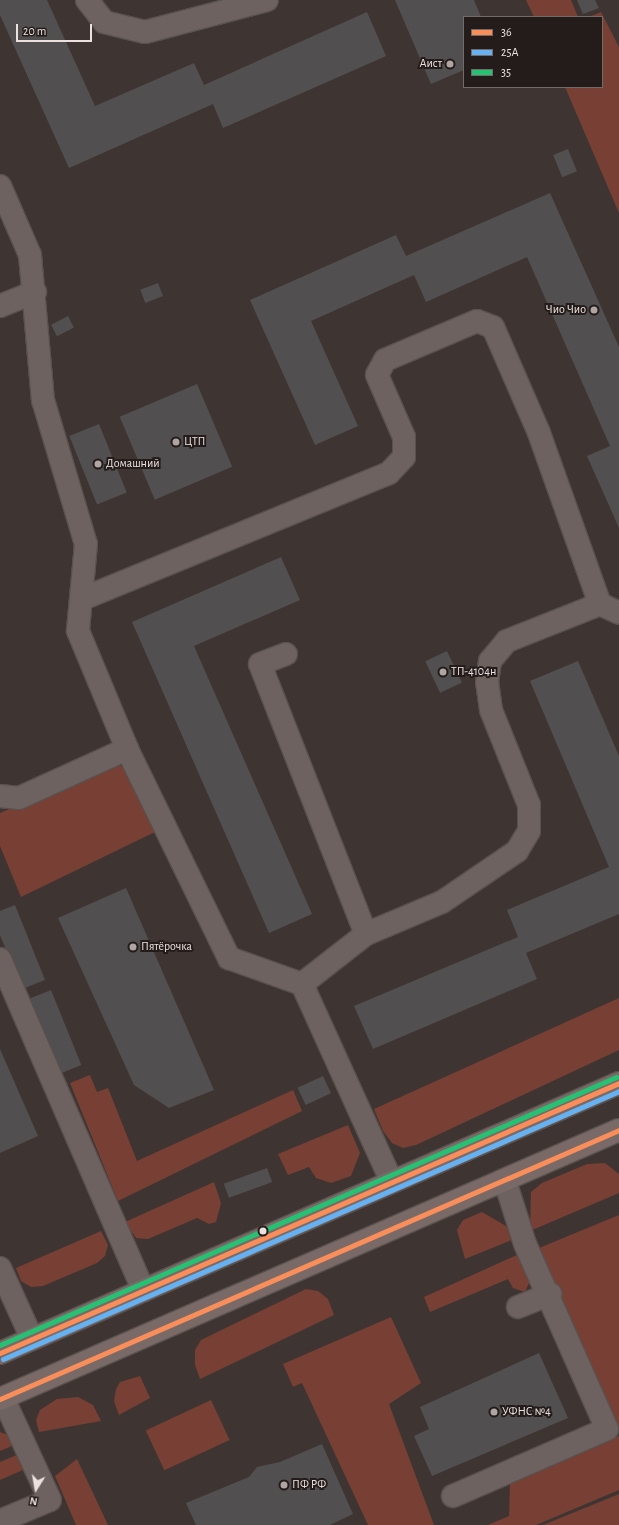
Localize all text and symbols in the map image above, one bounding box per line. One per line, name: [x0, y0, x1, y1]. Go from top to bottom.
scale bar: [18, 16, 94, 42]
legend: [463, 16, 603, 88]
text: 20 m: [23, 25, 46, 37]
text: 36: [501, 26, 512, 38]
text: 25А: [501, 46, 519, 58]
place label: Аист: [420, 57, 442, 71]
marker: Аист: [445, 59, 455, 69]
text: 35: [501, 66, 511, 78]
place label: Чио Чио: [546, 303, 586, 317]
marker: Чио Чио: [589, 305, 599, 315]
place label: ЦТП: [184, 435, 205, 449]
marker: ЦТП: [171, 437, 181, 447]
place label: Домашний: [106, 457, 160, 471]
marker: Домашний: [93, 459, 103, 469]
place label: ТП-4104н: [451, 665, 496, 679]
marker: ТП-4104н: [438, 667, 448, 677]
place label: Пятёрочка: [141, 940, 192, 954]
marker: Пятёрочка: [128, 942, 138, 952]
unlabelled marker: [258, 1226, 268, 1236]
place label: УФНС №4: [502, 1405, 551, 1419]
marker: УФНС №4: [489, 1407, 499, 1417]
north arrow: [16, 1469, 56, 1509]
place label: ПФ РФ: [292, 1478, 326, 1492]
marker: ПФ РФ: [279, 1480, 289, 1490]
text: N: [29, 1495, 38, 1507]

